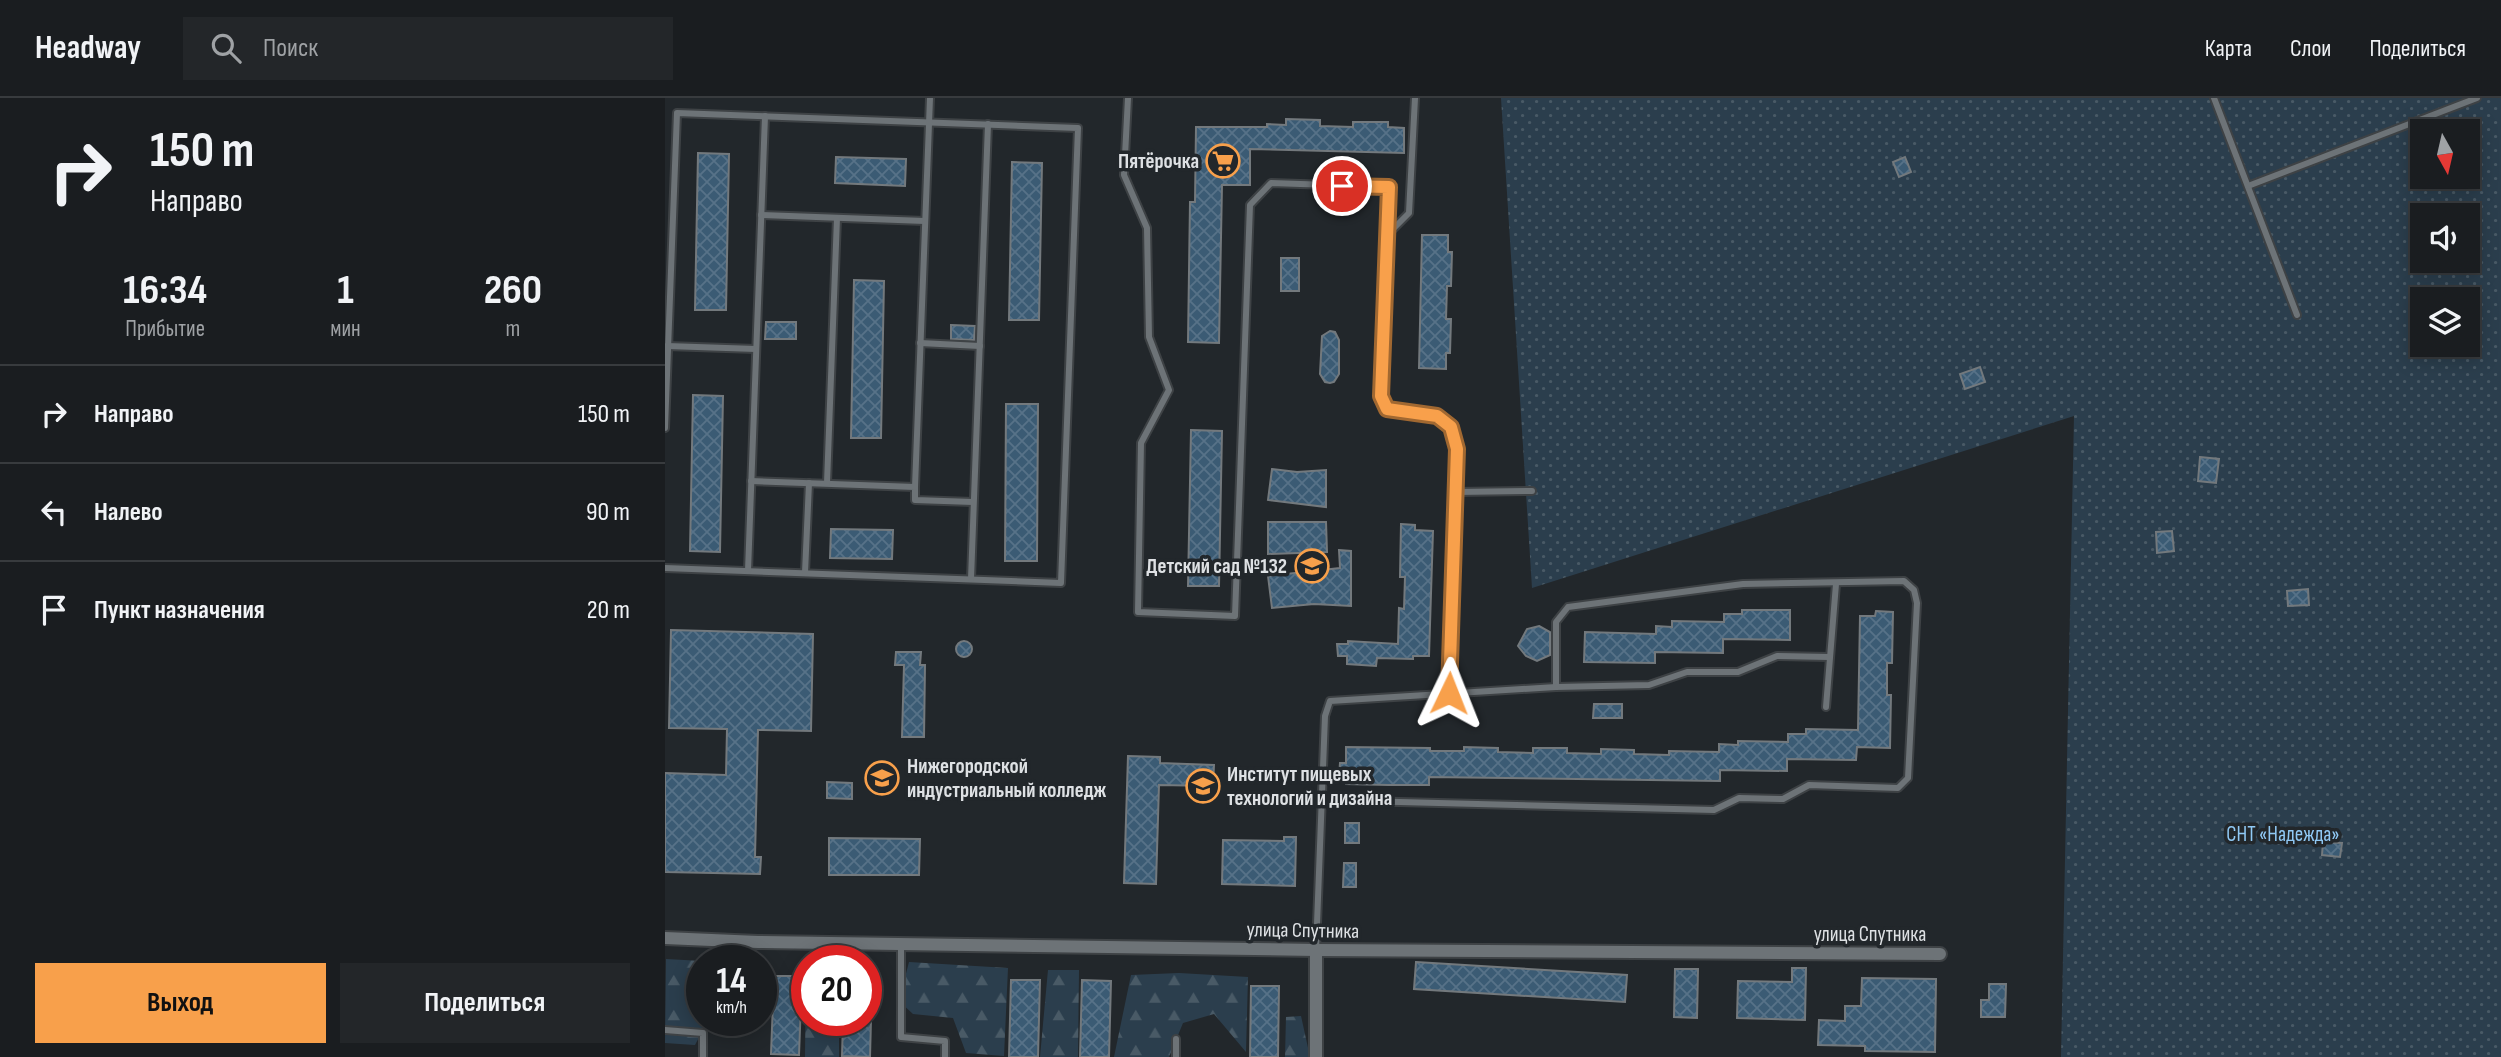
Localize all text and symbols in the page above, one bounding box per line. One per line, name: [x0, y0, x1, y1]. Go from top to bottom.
search box: [183, 17, 673, 80]
text: Headway: [35, 28, 141, 68]
icon: search: [207, 29, 245, 67]
text: Поиск: [263, 33, 318, 64]
text: Карта: [2205, 34, 2252, 63]
text: Слои: [2290, 34, 2331, 63]
text: Поделиться: [2369, 34, 2466, 63]
north arrow: [2410, 119, 2480, 189]
map controls: [2410, 119, 2480, 357]
text: 150 m: [150, 122, 254, 181]
icon: right: [35, 126, 126, 217]
supermarket icon: Пятёрочка: [1204, 142, 1242, 180]
place label: Пятёрочка: [1118, 149, 1199, 174]
pin: [1312, 156, 1372, 216]
icon: arrive: [1323, 167, 1361, 205]
text: Направо: [150, 182, 243, 221]
button: sound: [2410, 203, 2480, 273]
text: 16:34: [123, 265, 207, 316]
text: 1: [337, 265, 354, 316]
text: 260: [484, 265, 542, 316]
button: layers: [2410, 287, 2480, 357]
text: Прибытие: [125, 315, 205, 343]
text: мин: [330, 315, 361, 343]
text: m: [505, 315, 520, 343]
icon: right: [35, 395, 73, 433]
text: Направо: [94, 399, 173, 430]
text: 150 m: [578, 399, 630, 430]
icon: left: [35, 493, 73, 531]
text: Налево: [94, 497, 163, 528]
text: 90 m: [586, 497, 630, 528]
school or university icon: Детский сад №132: [1293, 547, 1331, 585]
place label: Детский сад №132: [1146, 554, 1287, 579]
icon: arrive: [35, 591, 73, 629]
text: Пункт назначения: [94, 595, 265, 626]
text: 20 m: [587, 595, 630, 626]
position arrow: [1412, 656, 1486, 730]
place label: Нижегородской индустриальный колледж: [907, 754, 1106, 803]
school or university icon: Нижегородской индустриальный колледж: [863, 759, 901, 797]
place label: Институт пищевых технологий и дизайна: [1227, 762, 1392, 811]
school or university icon: Институт пищевых технологий и дизайна: [1184, 767, 1222, 805]
park label: СНТ «Надежда»: [2226, 822, 2340, 847]
street label: улица Спутника: [1247, 917, 1359, 944]
street label: улица Спутника: [1814, 922, 1926, 947]
speed limit sign: 20: [791, 945, 882, 1036]
text: 14: [716, 960, 747, 1003]
button: Выход: [35, 963, 326, 1043]
button: Поделиться: [340, 963, 630, 1043]
text: km/h: [716, 997, 747, 1018]

